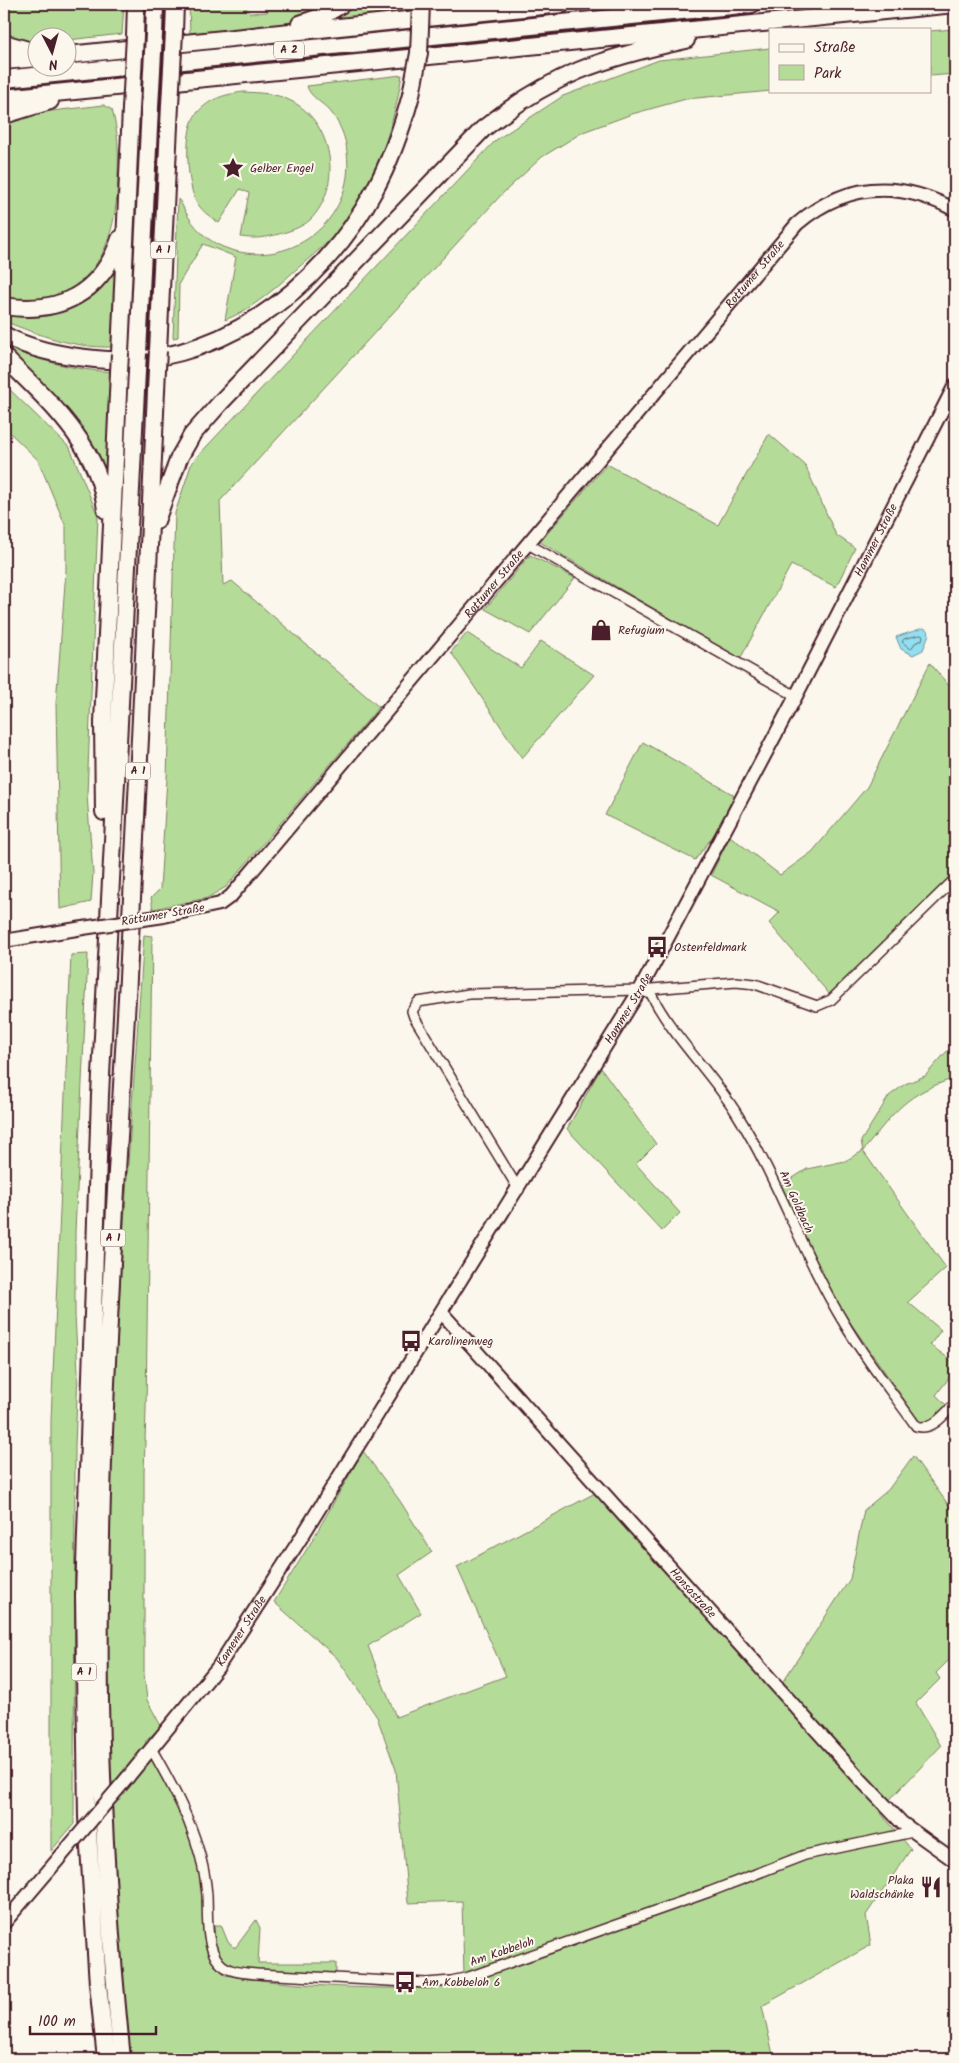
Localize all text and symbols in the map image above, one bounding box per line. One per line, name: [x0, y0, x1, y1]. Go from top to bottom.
north arrow: [28, 28, 78, 78]
legend: [769, 28, 932, 92]
text: Straße: [814, 36, 856, 60]
road number: A 2: [274, 42, 304, 58]
text: N: [48, 53, 59, 75]
text: Park: [814, 62, 842, 86]
place icon: Gelber Engel: [220, 155, 246, 181]
place label: Gelber Engel: [250, 159, 314, 178]
street label: Rottumer Straße: [720, 235, 790, 312]
road number: A 1: [150, 242, 176, 258]
street label: Hammer Straße: [849, 499, 903, 580]
street label: Rottumer Straße: [459, 545, 529, 622]
shop icon: Refugium: [588, 617, 614, 643]
place label: Refugium: [618, 621, 665, 640]
road number: A 1: [126, 762, 150, 779]
street label: Rottumer Straße: [120, 898, 207, 932]
bus stop icon: Ostenfeldmark: [644, 934, 670, 960]
place label: Ostenfeldmark: [674, 938, 747, 957]
street label: Hammer Straße: [599, 969, 657, 1048]
street label: Am Goldbach: [774, 1168, 818, 1236]
road number: A 1: [100, 1230, 126, 1246]
bus stop icon: Karolinenweg: [398, 1328, 424, 1354]
place label: Karolinenweg: [428, 1332, 494, 1351]
street label: Hansastraße: [665, 1563, 722, 1623]
street label: Kamener Straße: [211, 1591, 272, 1670]
road number: A 1: [72, 1664, 96, 1680]
place label: Plaka Waldschänke: [850, 1871, 915, 1904]
restaurant icon: Plaka Waldschänke: [918, 1874, 944, 1900]
street label: Am Kobbeloh: [467, 1932, 537, 1972]
bus stop icon: Am Kobbeloh 6: [392, 1969, 418, 1995]
place label: Am Kobbeloh 6: [422, 1973, 500, 1992]
scale bar: [30, 2003, 156, 2035]
text: 100 m: [38, 2010, 76, 2034]

